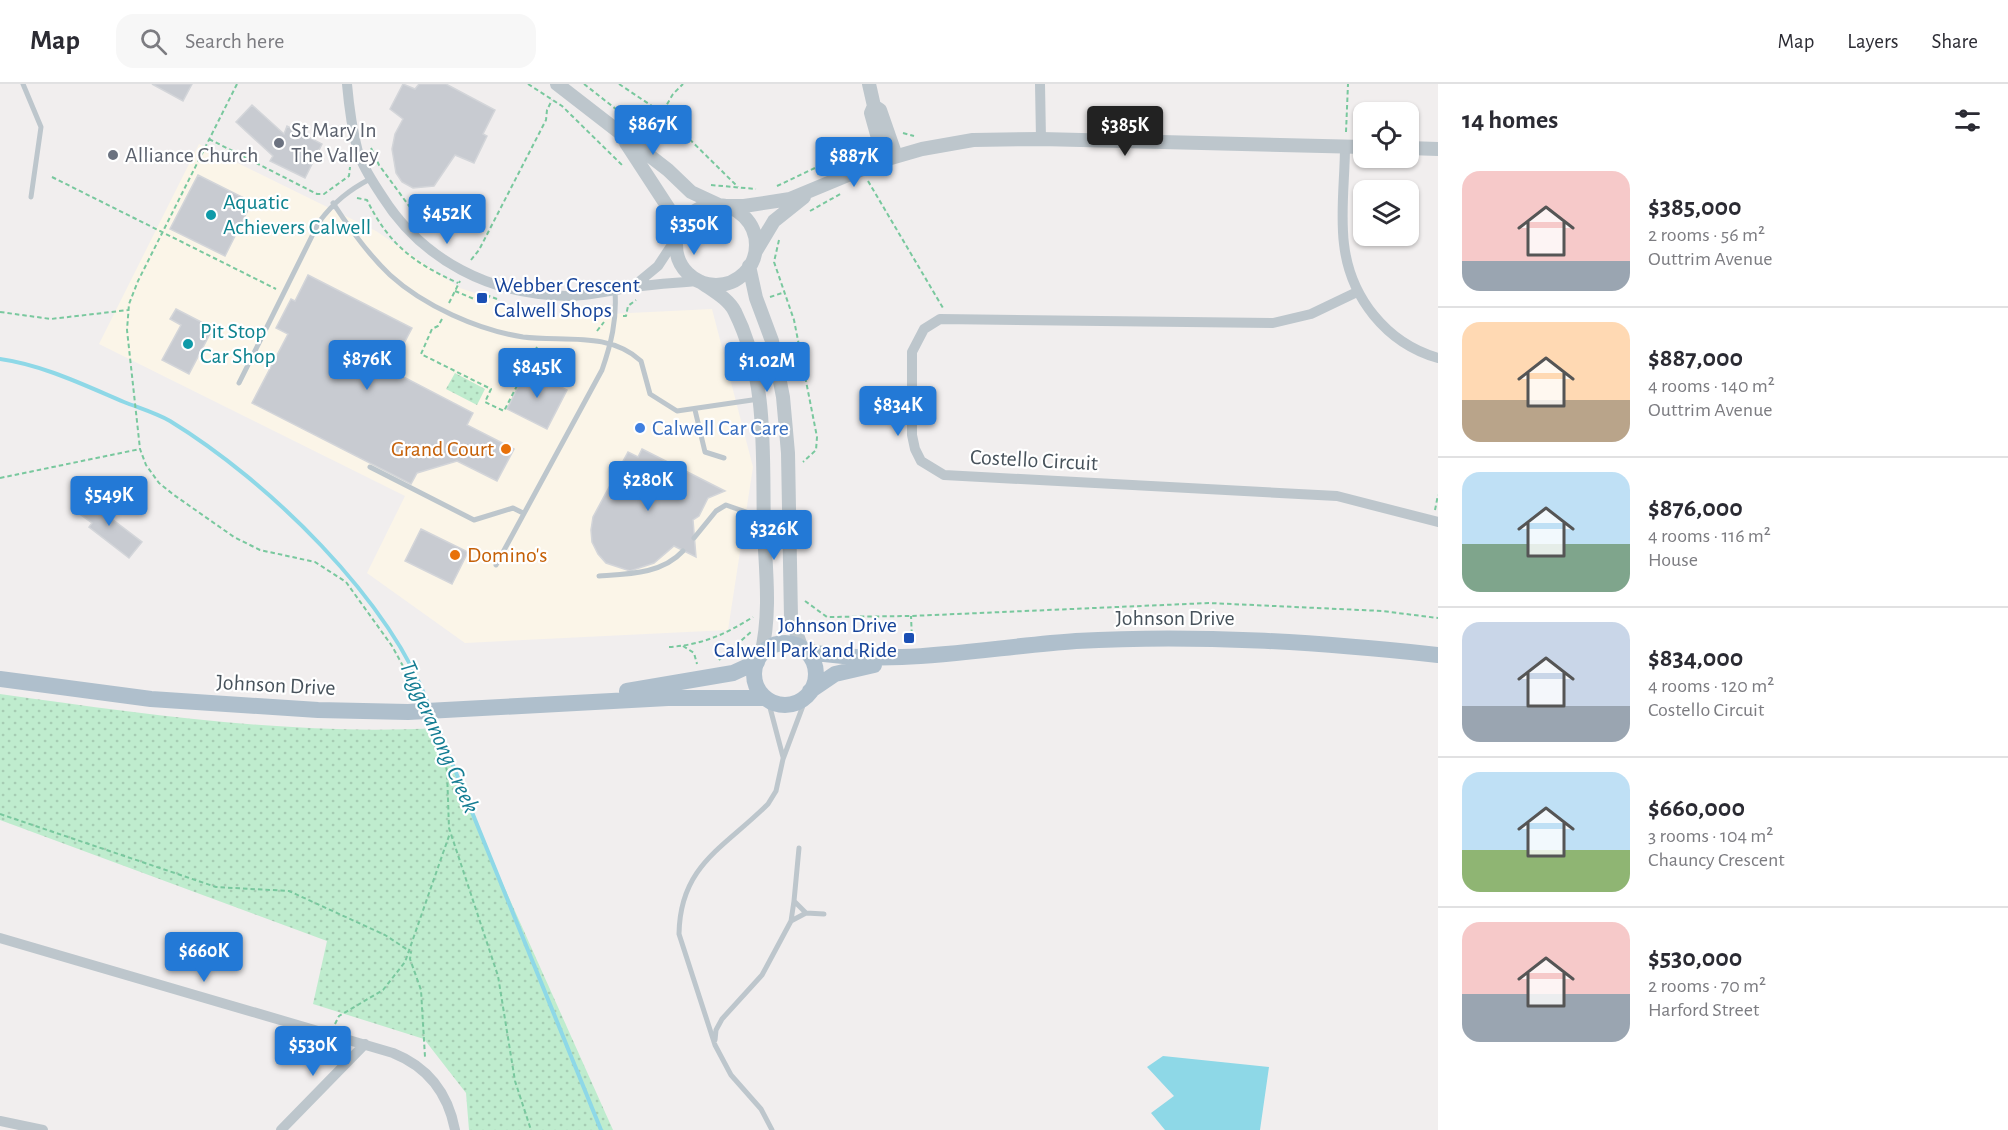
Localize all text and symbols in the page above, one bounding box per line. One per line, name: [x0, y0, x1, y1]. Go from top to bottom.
search box: [116, 14, 536, 68]
icon: search: [137, 25, 170, 58]
text: Map: [30, 27, 80, 55]
text: Search here: [185, 30, 284, 52]
text: Map: [1778, 31, 1814, 52]
text: Layers: [1847, 31, 1898, 52]
text: Share: [1931, 31, 1978, 52]
map controls: [1353, 102, 1419, 246]
button: locate: [1353, 102, 1419, 168]
icon: filters: [1951, 104, 1984, 137]
pin: $867K: [611, 105, 695, 156]
pin: $385K: [1083, 106, 1167, 157]
text: 14 homes: [1462, 107, 1558, 133]
text: $867K: [629, 114, 677, 134]
text: $385K: [1101, 115, 1149, 135]
place label: St Mary In The Valley: [291, 119, 379, 166]
marker: St Mary In The Valley: [272, 136, 286, 150]
pin: $887K: [812, 137, 896, 188]
place label: Alliance Church: [125, 144, 258, 166]
text: $887K: [829, 146, 879, 166]
marker: Alliance Church: [106, 148, 120, 162]
button: layers: [1353, 180, 1419, 246]
place label: Aquatic Achievers Calwell: [223, 191, 371, 238]
pin: $452K: [405, 194, 489, 245]
text: $385,000: [1648, 194, 1742, 220]
icon: home: [1510, 195, 1582, 267]
text: $452K: [423, 203, 471, 223]
pin: $350K: [652, 205, 736, 256]
marker: Aquatic Achievers Calwell: [204, 208, 218, 222]
text: $350K: [670, 214, 718, 234]
text: 2 rooms · 56 m²: [1648, 225, 1765, 245]
text: Outtrim Avenue: [1648, 249, 1773, 269]
place label: Webber Crescent Calwell Shops: [494, 274, 640, 321]
marker: Webber Crescent Calwell Shops: [475, 291, 489, 305]
place label: Pit Stop Car Shop: [200, 320, 276, 367]
marker: Pit Stop Car Shop: [181, 337, 195, 351]
pin: $876K: [325, 340, 409, 391]
pin: $1.02M: [718, 342, 816, 393]
text: $887,000: [1648, 345, 1743, 371]
icon: home: [1510, 346, 1582, 418]
pin: $845K: [495, 348, 579, 399]
text: $876K: [343, 349, 391, 369]
text: $1.02M: [739, 351, 795, 371]
text: $845K: [512, 357, 562, 377]
text: 4 rooms · 140 m²: [1648, 376, 1775, 396]
pin: $834K: [856, 386, 940, 437]
text: $834K: [873, 395, 923, 415]
text: Outtrim Avenue: [1648, 400, 1773, 420]
place label: Calwell Car Care: [652, 417, 789, 439]
marker: Calwell Car Care: [633, 421, 647, 435]
place label: Grand Court: [391, 438, 494, 460]
marker: Grand Court: [499, 442, 513, 456]
street label: Costello Circuit: [970, 446, 1098, 474]
pin: $280K: [606, 461, 690, 512]
text: $280K: [623, 470, 673, 490]
pin: $549K: [67, 476, 151, 527]
text: $549K: [84, 485, 134, 505]
text: $876,000: [1648, 495, 1743, 521]
icon: home: [1510, 496, 1582, 568]
pin: $326K: [732, 510, 816, 561]
text: $326K: [750, 519, 798, 539]
text: 4 rooms · 116 m²: [1648, 526, 1771, 546]
place label: Domino's: [467, 544, 547, 566]
marker: Domino's: [448, 548, 462, 562]
text: House: [1648, 550, 1698, 570]
street label: Johnson Drive: [1115, 607, 1235, 629]
place label: Johnson Drive Calwell Park and Ride: [714, 614, 897, 661]
marker: Johnson Drive Calwell Park and Ride: [902, 631, 916, 645]
text: $834,000: [1648, 645, 1743, 671]
icon: home: [1510, 646, 1582, 718]
water label: Tuggeranong Creek: [395, 657, 483, 817]
street label: Johnson Drive: [216, 671, 336, 699]
text: 4 rooms · 120 m²: [1648, 676, 1774, 696]
text: Costello Circuit: [1648, 700, 1764, 720]
text: $660,000: [1648, 795, 1745, 821]
icon: home: [1510, 796, 1582, 868]
text: 3 rooms · 104 m²: [1648, 826, 1773, 846]
text: Chauncy Crescent: [1648, 850, 1785, 870]
pin: $660K: [162, 932, 246, 983]
text: $660K: [179, 941, 229, 961]
text: $530,000: [1648, 945, 1742, 971]
icon: home: [1510, 946, 1582, 1018]
text: 2 rooms · 70 m²: [1648, 976, 1766, 996]
text: Harford Street: [1648, 1000, 1759, 1020]
pin: $530K: [271, 1026, 355, 1077]
text: $530K: [289, 1035, 337, 1055]

